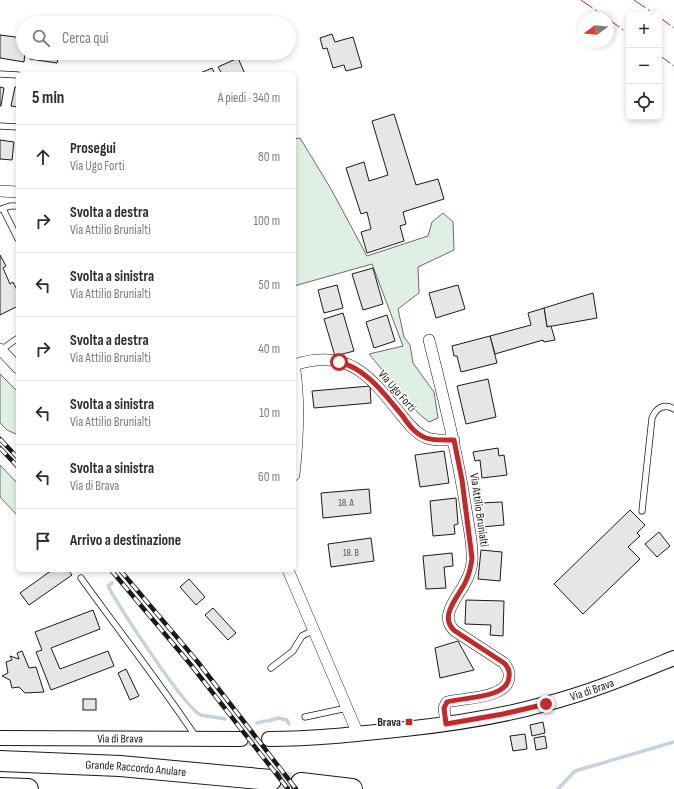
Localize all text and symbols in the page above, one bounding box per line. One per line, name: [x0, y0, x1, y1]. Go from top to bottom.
north arrow: [578, 12, 614, 48]
map controls: [626, 12, 662, 120]
button: +: [626, 12, 662, 48]
search box: [16, 16, 296, 60]
icon: search: [30, 27, 52, 49]
text: Cerca qui: [62, 29, 109, 48]
button: −: [626, 48, 662, 84]
button: locate: [626, 84, 662, 120]
text: 5 min: [32, 88, 64, 108]
text: A piedi · 340 m: [218, 90, 280, 106]
text: Prosegui: [70, 139, 116, 158]
icon: ahead: [32, 146, 54, 168]
text: 80 m: [258, 149, 280, 165]
text: Via Ugo Forti: [70, 158, 125, 174]
text: Svolta a destra: [70, 203, 149, 222]
icon: right: [32, 210, 54, 232]
text: 100 m: [253, 213, 280, 229]
text: Via Attilio Brunialti: [70, 222, 151, 238]
text: Svolta a sinistra: [70, 267, 154, 286]
icon: left: [32, 274, 54, 296]
text: 50 m: [259, 277, 280, 293]
text: Via Attilio Brunialti: [70, 286, 151, 302]
text: Svolta a destra: [70, 331, 149, 350]
icon: right: [32, 338, 54, 360]
text: 40 m: [258, 341, 280, 357]
text: Via Attilio Brunialti: [70, 350, 151, 366]
route start: [330, 353, 348, 371]
street label: Via Ugo Forti: [375, 367, 419, 415]
text: Svolta a sinistra: [70, 395, 154, 414]
icon: left: [32, 402, 54, 424]
text: 10 m: [259, 405, 280, 421]
text: Via Attilio Brunialti: [70, 414, 151, 430]
text: Svolta a sinistra: [70, 459, 154, 478]
icon: left: [32, 466, 54, 488]
text: 60 m: [258, 469, 280, 485]
street label: Via Attilio Brunialti: [466, 472, 492, 548]
text: Via di Brava: [70, 478, 119, 494]
house number: 18. A: [338, 497, 355, 509]
icon: arrive: [32, 530, 54, 552]
text: Arrivo a destinazione: [70, 531, 181, 550]
house number: 18. B: [343, 547, 359, 559]
street label: Via di Brava: [568, 675, 617, 704]
route end: [537, 695, 555, 713]
place label: Brava: [377, 715, 401, 730]
marker: Brava: [404, 717, 414, 727]
street label: Via di Brava: [97, 731, 143, 746]
street label: Grande Raccordo Anulare: [85, 757, 187, 780]

